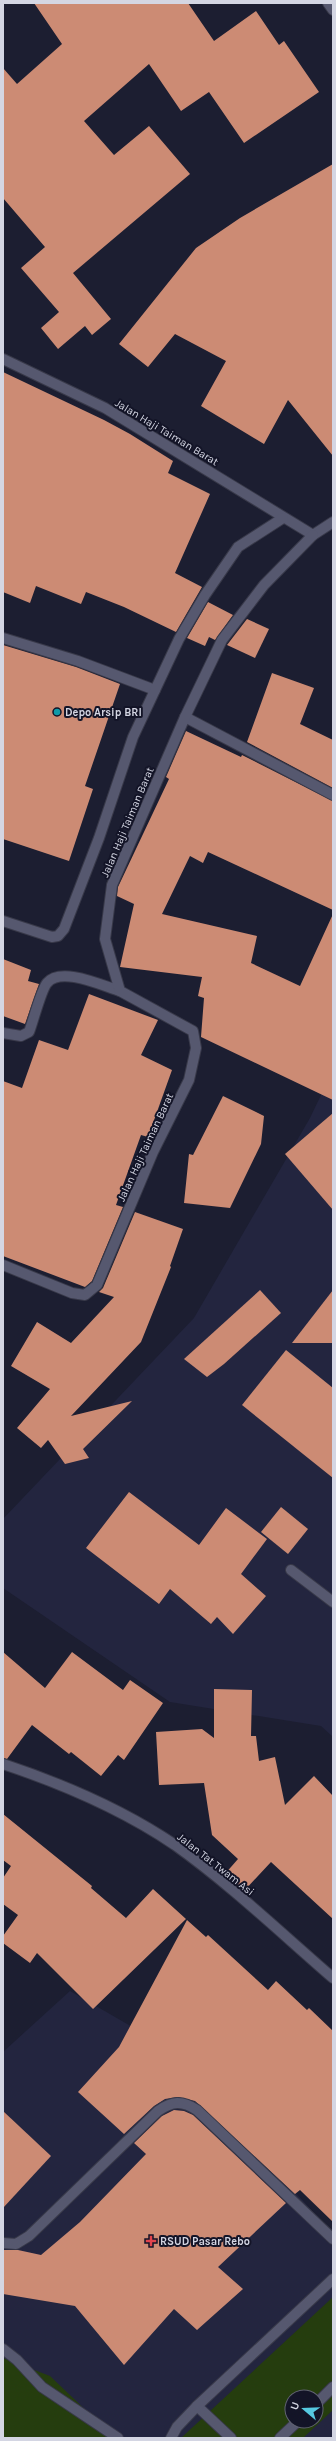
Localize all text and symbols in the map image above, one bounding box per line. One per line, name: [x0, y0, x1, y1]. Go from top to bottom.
street label: Jalan Haji Taiman Barat: [113, 396, 221, 468]
place label: Depo Arsip BRI: [65, 706, 142, 719]
marker: Depo Arsip BRI: [52, 707, 62, 717]
street label: Jalan Haji Taiman Barat: [98, 765, 157, 879]
street label: Jalan Haji Taiman Barat: [115, 1091, 176, 1204]
street label: Jalan Tat Twam Asi: [175, 1830, 257, 1898]
marker: RSUD Pasar Rebo: [145, 2235, 157, 2247]
place label: RSUD Pasar Rebo: [160, 2235, 250, 2248]
north arrow: [284, 2389, 324, 2429]
text: U: [288, 2400, 302, 2412]

